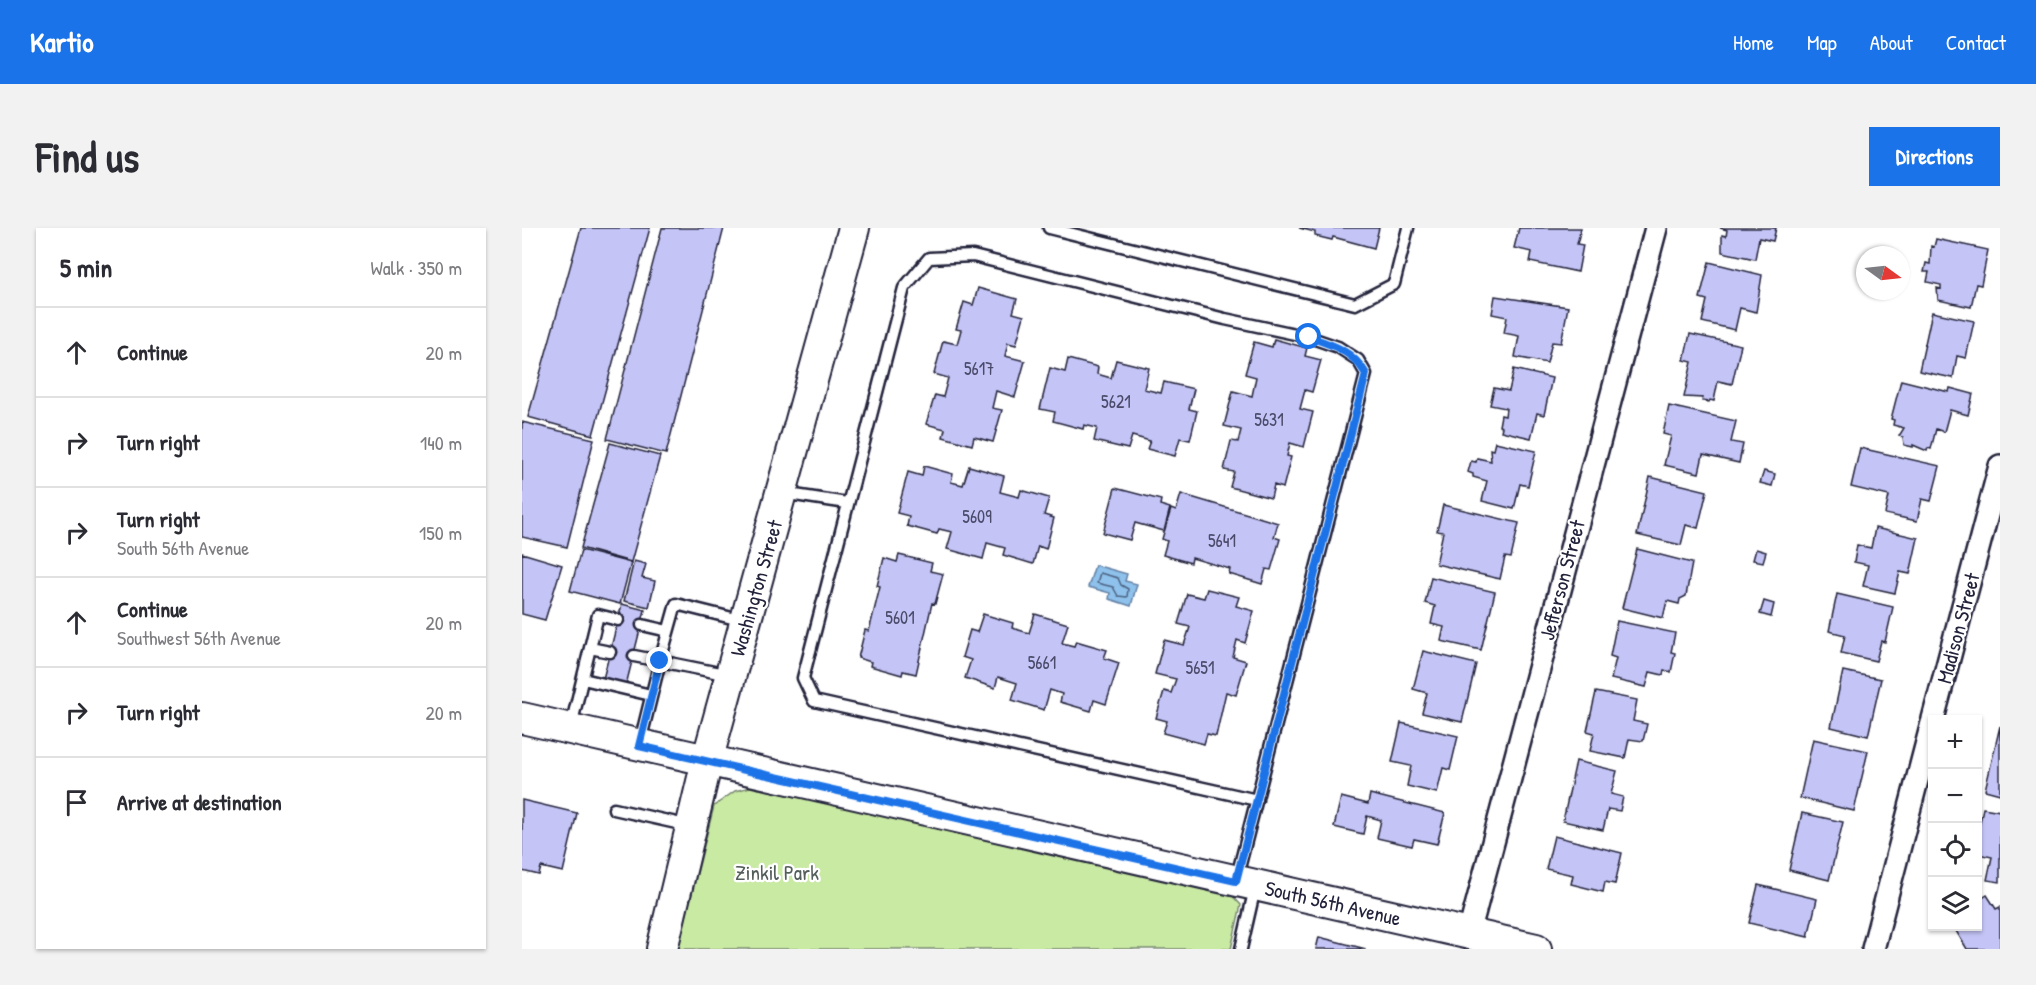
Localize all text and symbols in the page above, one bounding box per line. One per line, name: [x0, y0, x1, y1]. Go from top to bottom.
text: Kartio: [30, 23, 94, 61]
text: Home: [1733, 28, 1774, 57]
text: Map: [1807, 28, 1837, 57]
text: About: [1870, 28, 1913, 57]
text: Contact: [1946, 28, 2006, 57]
button: Directions: [1869, 127, 2000, 186]
text: Find us: [36, 128, 139, 185]
north arrow: [1856, 246, 1910, 300]
text: 5 min: [60, 250, 112, 285]
text: Walk · 350 m: [370, 254, 462, 281]
route start: [1295, 323, 1321, 349]
icon: ahead: [60, 336, 93, 369]
text: Continue: [117, 337, 188, 367]
text: 20 m: [425, 339, 462, 366]
house number: 5617: [964, 356, 994, 381]
house number: 5621: [1101, 389, 1131, 414]
house number: 5631: [1254, 407, 1284, 432]
icon: right: [60, 426, 93, 459]
text: Turn right: [117, 427, 200, 457]
text: 140 m: [420, 429, 462, 456]
text: Turn right: [117, 504, 200, 534]
house number: 5609: [962, 504, 992, 529]
icon: right: [60, 516, 93, 549]
street label: Washington Street: [723, 516, 790, 660]
street label: Jefferson Street: [1532, 516, 1592, 643]
text: 150 m: [419, 519, 462, 546]
house number: 5641: [1208, 528, 1236, 553]
text: South 56th Avenue: [117, 534, 249, 561]
street label: Madison Street: [1929, 569, 1987, 687]
text: Continue: [117, 594, 188, 624]
house number: 5601: [885, 605, 915, 630]
icon: ahead: [60, 606, 93, 639]
text: 20 m: [425, 609, 462, 636]
text: Southwest 56th Avenue: [117, 624, 281, 651]
route end: [646, 647, 672, 673]
house number: 5661: [1028, 650, 1056, 675]
house number: 5651: [1186, 655, 1214, 680]
icon: right: [60, 696, 93, 729]
text: Turn right: [117, 697, 200, 727]
text: 20 m: [425, 699, 462, 726]
map controls: [1928, 715, 1982, 931]
button: +: [1928, 715, 1982, 769]
button: −: [1928, 769, 1982, 823]
icon: arrive: [60, 786, 93, 819]
text: Arrive at destination: [117, 787, 282, 817]
button: locate: [1928, 823, 1982, 877]
park label: Zinkil Park: [735, 858, 819, 887]
street label: South 56th Avenue: [1262, 873, 1404, 933]
button: layers: [1928, 877, 1982, 931]

